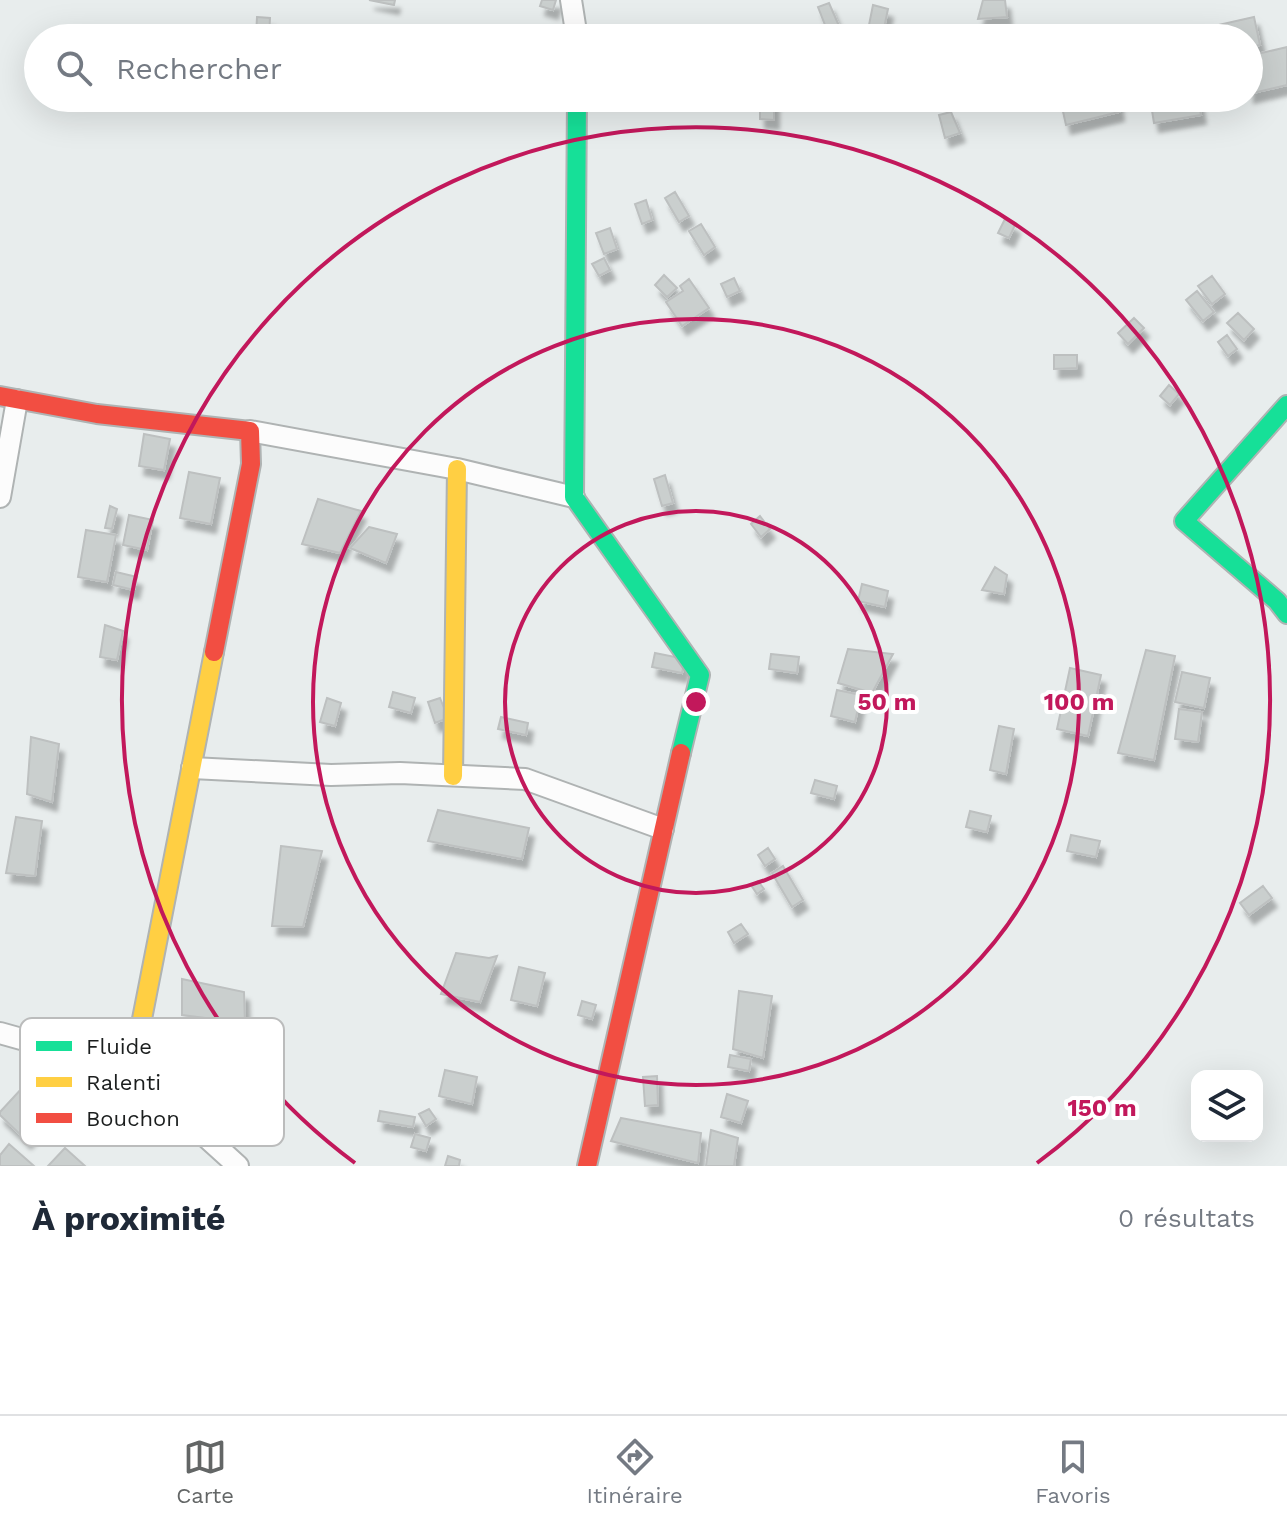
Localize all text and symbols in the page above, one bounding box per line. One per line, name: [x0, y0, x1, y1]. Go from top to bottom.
search box: [24, 24, 1263, 112]
icon: search: [52, 46, 96, 90]
text: Rechercher: [116, 51, 282, 86]
centre of rings: [682, 688, 710, 716]
text: 50 m: [858, 688, 916, 716]
text: 100 m: [1044, 688, 1114, 716]
legend: [20, 1018, 284, 1146]
text: Fluide: [86, 1034, 152, 1059]
text: Ralenti: [86, 1070, 161, 1095]
map controls: [1191, 1070, 1263, 1142]
button: layers: [1191, 1070, 1263, 1142]
text: 150 m: [1067, 1094, 1137, 1122]
text: Bouchon: [86, 1106, 180, 1131]
text: À proximité: [32, 1198, 226, 1238]
text: 0 résultats: [1118, 1203, 1255, 1233]
tab: Carte: [176, 1435, 234, 1508]
tab: Itinéraire: [587, 1435, 683, 1508]
tab: Favoris: [1035, 1435, 1111, 1508]

